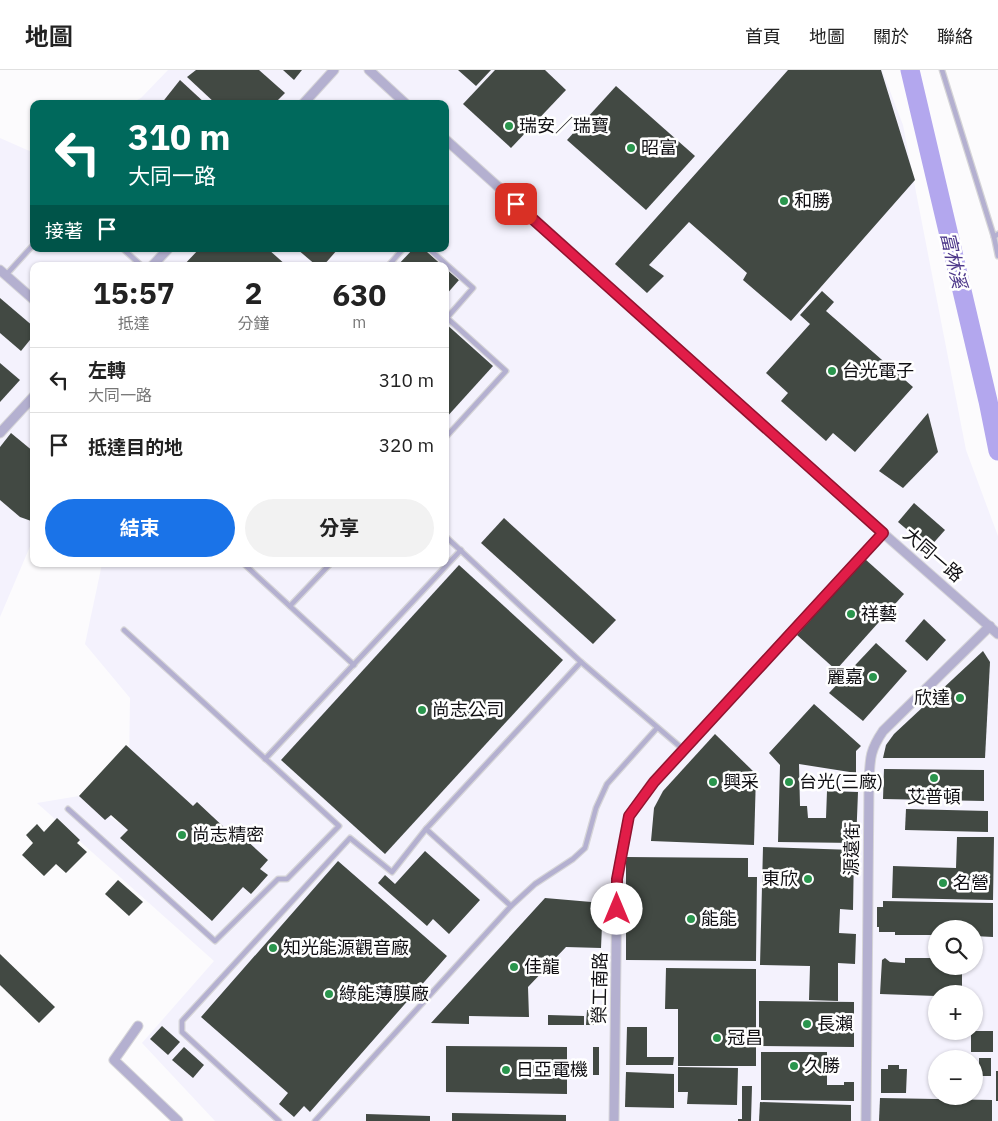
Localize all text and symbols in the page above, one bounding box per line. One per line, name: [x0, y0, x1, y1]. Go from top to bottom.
text: 地圖: [25, 20, 73, 52]
text: 首頁: [745, 25, 781, 48]
text: 地圖: [809, 25, 845, 48]
text: 關於: [873, 25, 909, 48]
text: 聯絡: [937, 25, 973, 48]
text: 310 m: [128, 114, 231, 160]
place label: 瑞安／瑞寶: [519, 114, 609, 137]
icon: left: [45, 120, 110, 185]
marker: 瑞安／瑞寶: [503, 120, 515, 132]
place label: 昭富: [641, 136, 677, 159]
marker: 昭富: [625, 142, 637, 154]
text: 大同一路: [128, 161, 216, 190]
pin: [495, 183, 537, 225]
place label: 和勝: [794, 189, 830, 212]
icon: arrive: [502, 190, 530, 218]
marker: 和勝: [778, 195, 790, 207]
icon: arrive: [93, 215, 121, 243]
text: 接著: [45, 219, 83, 243]
water label: 富林溪: [936, 230, 973, 293]
text: 15:57: [93, 273, 175, 312]
text: 2: [244, 273, 262, 312]
text: 630: [332, 275, 386, 314]
text: m: [352, 312, 366, 332]
text: 抵達: [118, 313, 150, 333]
text: 分鐘: [237, 313, 269, 333]
text: 左轉: [88, 358, 126, 382]
place label: 台光電子: [842, 359, 914, 382]
marker: 台光電子: [826, 365, 838, 377]
icon: left: [45, 366, 73, 394]
text: 310 m: [379, 368, 434, 392]
text: 大同一路: [88, 385, 152, 405]
icon: arrive: [45, 431, 73, 459]
text: 320 m: [379, 433, 434, 457]
text: 抵達目的地: [88, 435, 183, 459]
button: 結束: [45, 499, 235, 557]
button: 分享: [245, 499, 434, 557]
street label: 大同一路: [899, 522, 968, 587]
place label: 祥藝: [861, 602, 897, 625]
marker: 祥藝: [845, 608, 857, 620]
place label: 麗嘉: [827, 665, 863, 688]
marker: 麗嘉: [867, 671, 879, 683]
place label: 欣達: [914, 686, 950, 709]
marker: 欣達: [954, 692, 966, 704]
place label: 尚志公司: [432, 698, 504, 721]
marker: 尚志公司: [416, 704, 428, 716]
place label: 興采: [723, 770, 759, 793]
place label: 台光(三廠): [799, 770, 883, 793]
marker: 艾普頓: [928, 772, 940, 784]
marker: 興采: [707, 776, 719, 788]
marker: 台光(三廠): [783, 776, 795, 788]
place label: 艾普頓: [907, 785, 961, 808]
street label: 源遠街: [840, 822, 863, 876]
place label: 尚志精密: [192, 823, 264, 846]
marker: 尚志精密: [176, 829, 188, 841]
place label: 東欣: [762, 867, 798, 890]
place label: 名營: [953, 871, 989, 894]
marker: 東欣: [802, 873, 814, 885]
marker: 名營: [937, 877, 949, 889]
position arrow: [590, 882, 642, 934]
place label: 能能: [701, 907, 737, 930]
marker: 能能: [685, 913, 697, 925]
map controls: [928, 920, 983, 1105]
button: search: [928, 920, 983, 975]
place label: 知光能源觀音廠: [283, 936, 409, 959]
marker: 知光能源觀音廠: [267, 942, 279, 954]
street label: 榮工南路: [587, 952, 612, 1024]
place label: 佳龍: [524, 955, 560, 978]
marker: 佳龍: [508, 961, 520, 973]
place label: 綠能薄膜廠: [339, 982, 429, 1005]
button: +: [928, 985, 983, 1040]
marker: 綠能薄膜廠: [323, 988, 335, 1000]
place label: 長瀨: [817, 1012, 853, 1035]
marker: 長瀨: [801, 1018, 813, 1030]
place label: 冠昌: [727, 1026, 763, 1049]
marker: 冠昌: [711, 1032, 723, 1044]
button: −: [928, 1050, 983, 1105]
place label: 久勝: [804, 1054, 840, 1077]
place label: 日亞電機: [516, 1058, 588, 1081]
marker: 久勝: [788, 1060, 800, 1072]
marker: 日亞電機: [500, 1064, 512, 1076]

